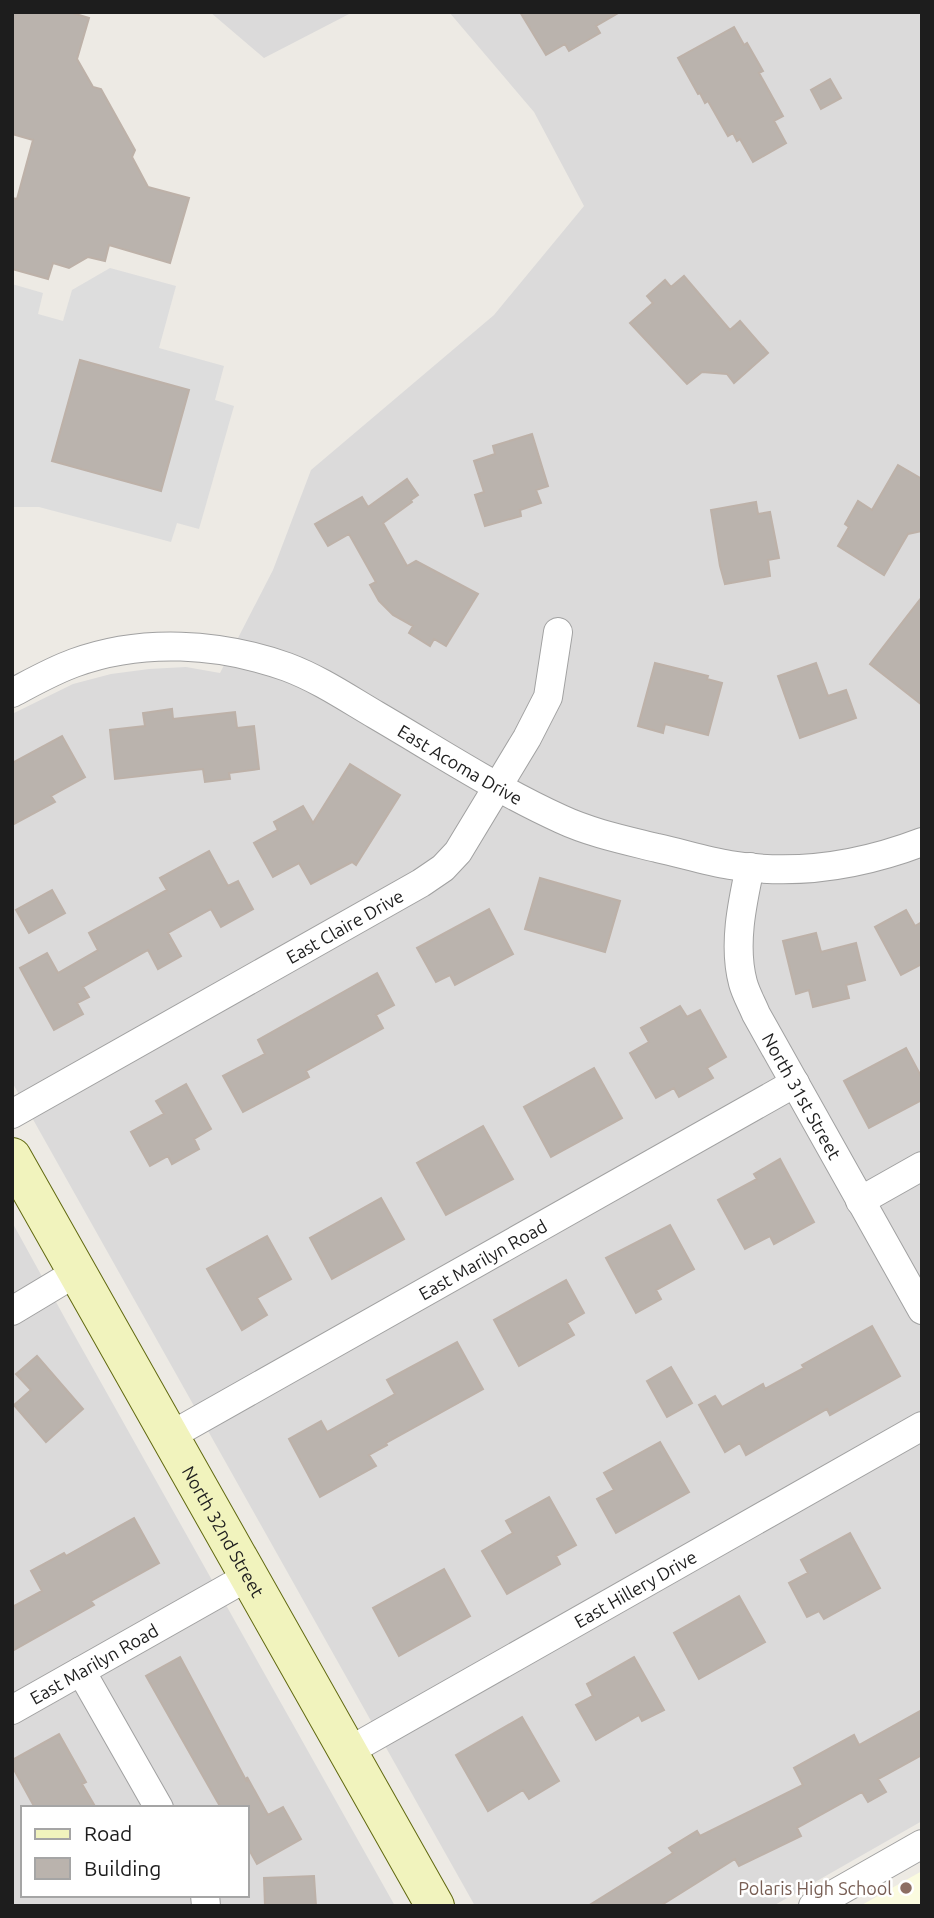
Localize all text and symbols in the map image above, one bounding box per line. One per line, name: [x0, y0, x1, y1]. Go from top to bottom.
street label: East Acoma Drive: [394, 720, 526, 808]
street label: East Claire Drive: [283, 885, 407, 967]
street label: North 31st Street: [759, 1030, 845, 1163]
street label: East Marilyn Road: [415, 1215, 550, 1304]
street label: North 32nd Street: [179, 1462, 268, 1600]
street label: East Hillery Drive: [571, 1546, 700, 1631]
street label: East Marilyn Road: [26, 1620, 161, 1708]
legend: [21, 1806, 248, 1897]
text: Road: [84, 1821, 132, 1845]
text: Building: [84, 1856, 161, 1880]
place label: Polaris High School: [738, 1878, 892, 1898]
marker: Polaris High School: [898, 1880, 914, 1896]

